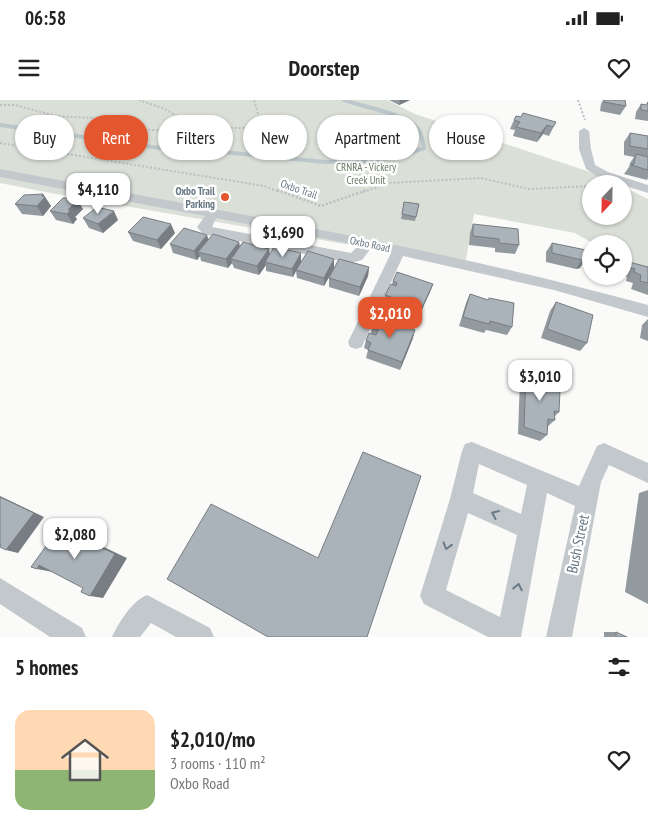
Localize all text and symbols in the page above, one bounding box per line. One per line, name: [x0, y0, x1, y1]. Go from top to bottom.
text: 06:58: [25, 6, 66, 30]
icon: menu: [15, 54, 43, 82]
text: Doorstep: [288, 54, 360, 82]
icon: heart: [605, 54, 633, 82]
chip: Buy: [15, 115, 74, 160]
chip: Rent: [84, 115, 148, 160]
chip: Filters: [158, 115, 233, 160]
chip: New: [243, 115, 307, 160]
chip: Apartment: [317, 115, 419, 160]
chip: House: [429, 115, 503, 160]
park label: CRNRA - Vickery Creek Unit: [336, 160, 397, 187]
pin: $4,110: [57, 172, 139, 215]
north arrow: [582, 175, 632, 225]
map controls: [582, 175, 632, 285]
street label: Oxbo Trail: [279, 176, 320, 202]
text: $4,110: [77, 179, 119, 199]
place label: Oxbo Trail Parking: [175, 184, 215, 211]
marker: Oxbo Trail Parking: [219, 191, 231, 203]
pin: $1,690: [242, 216, 324, 258]
text: $1,690: [262, 222, 304, 242]
street label: Oxbo Road: [349, 233, 392, 255]
button: locate: [582, 235, 632, 285]
pin: $2,010: [349, 296, 431, 339]
text: $2,010: [369, 303, 411, 323]
pin: $3,010: [499, 360, 581, 402]
text: $3,010: [519, 366, 561, 386]
one-way arrow: [491, 510, 500, 521]
street label: Bush Street: [562, 513, 593, 575]
pin: $2,080: [34, 518, 116, 560]
text: $2,080: [54, 524, 96, 544]
one-way arrow: [442, 541, 452, 550]
one-way arrow: [512, 582, 523, 591]
icon: filters: [605, 653, 633, 681]
text: 5 homes: [15, 654, 78, 681]
text: $2,010/mo: [170, 726, 255, 753]
icon: home: [55, 730, 115, 790]
icon: heart: [605, 746, 633, 774]
text: 3 rooms · 110 m²: [170, 753, 266, 773]
text: Oxbo Road: [170, 773, 230, 793]

